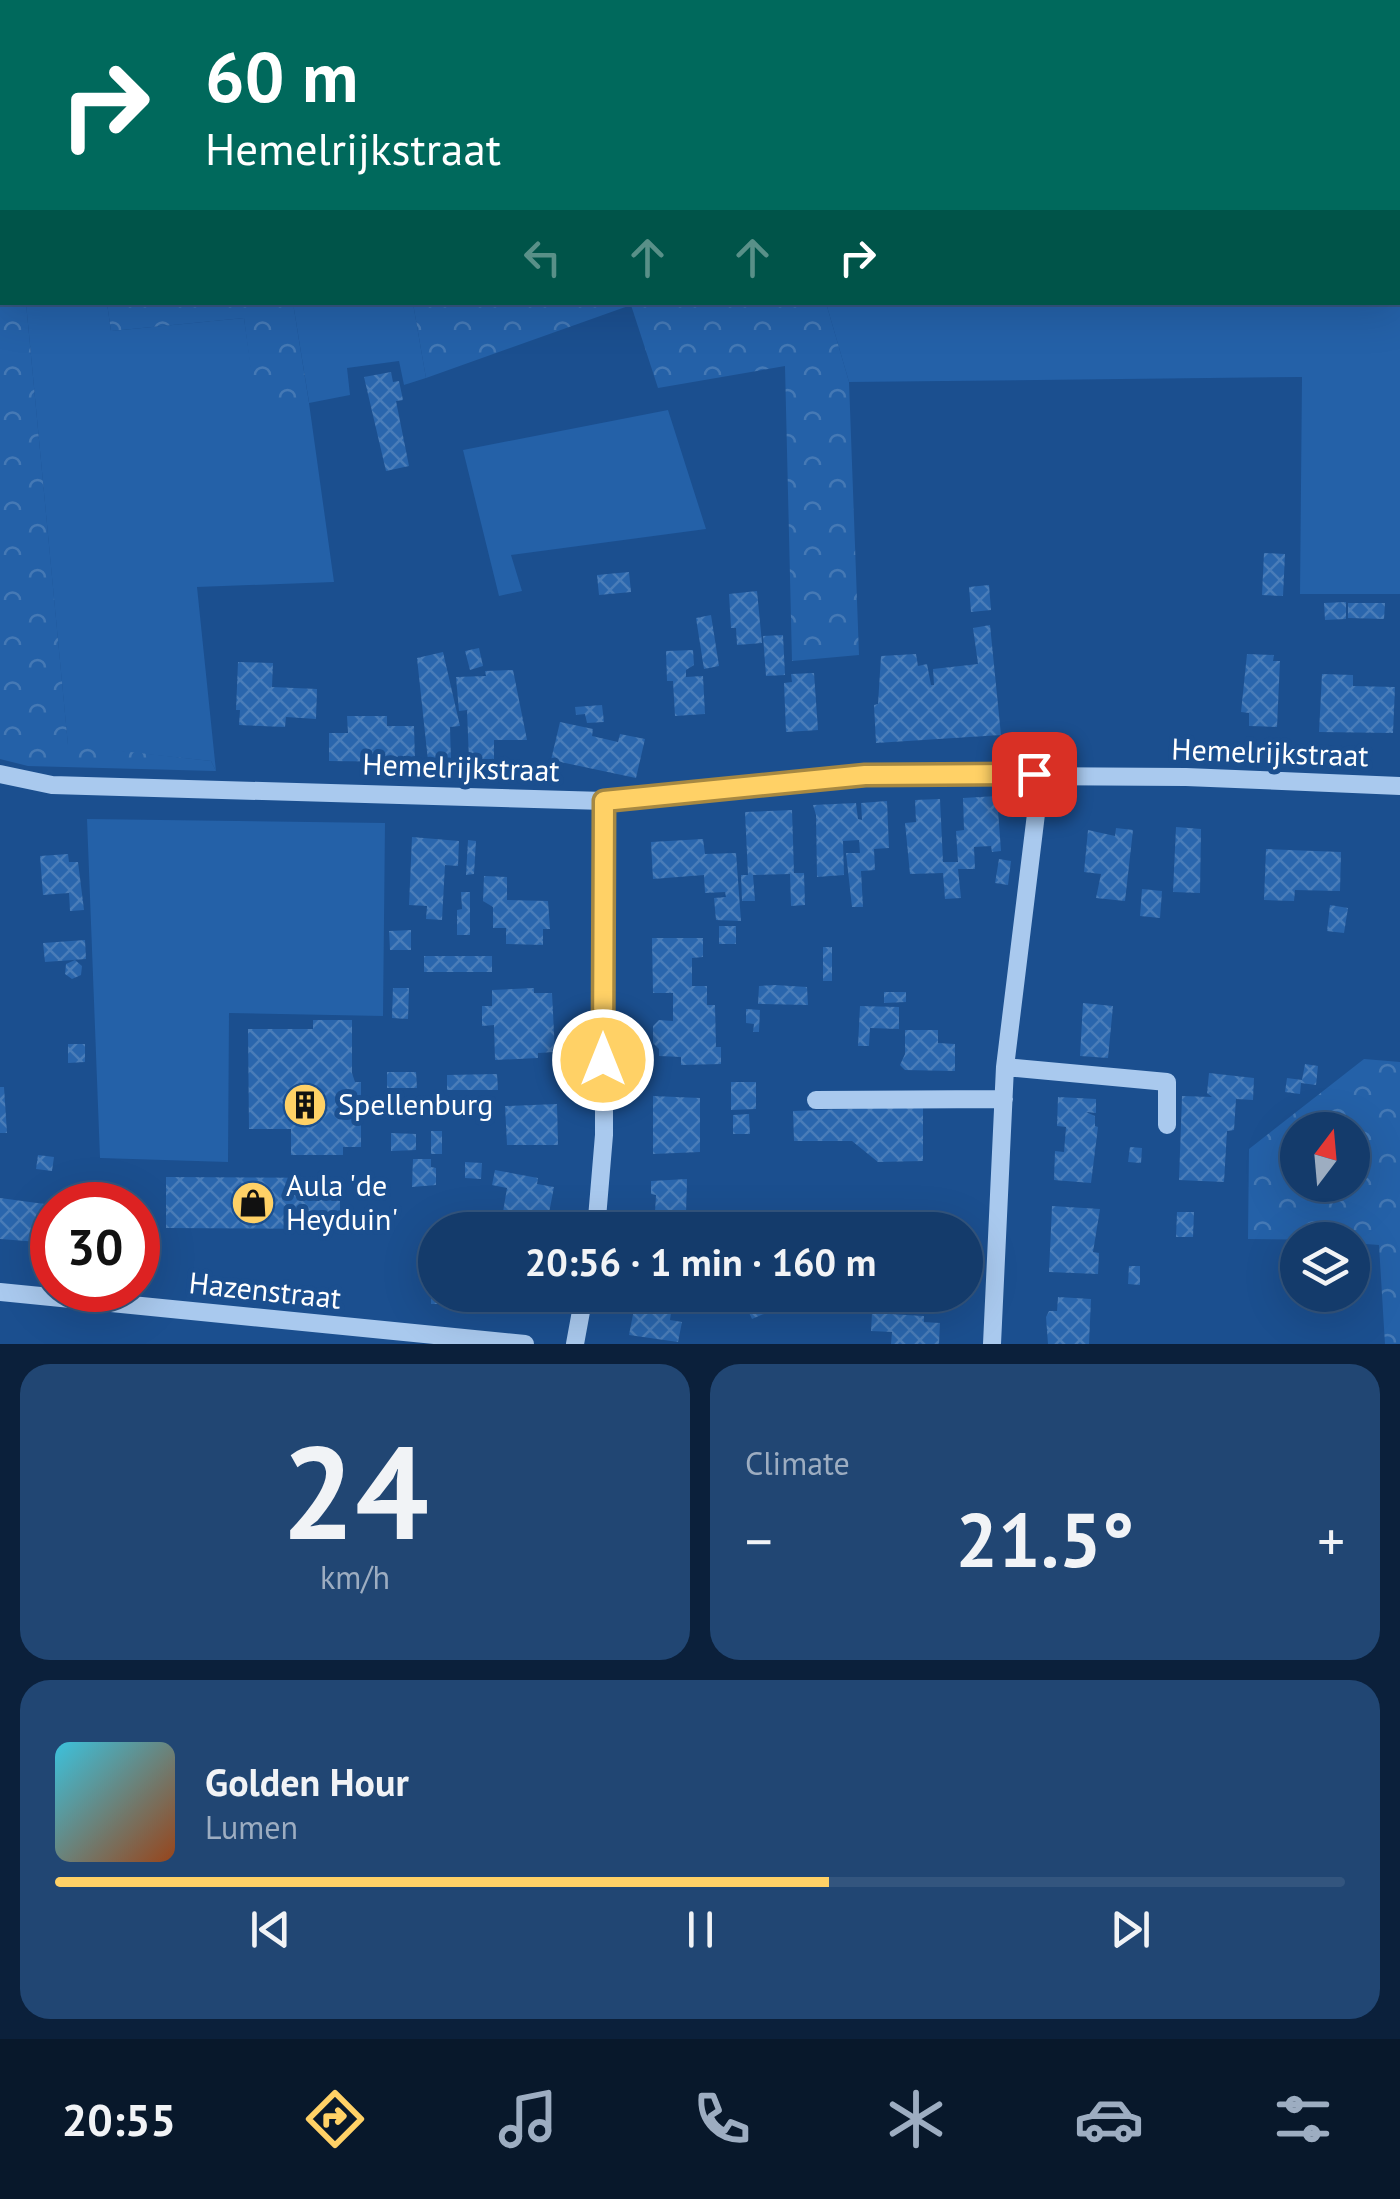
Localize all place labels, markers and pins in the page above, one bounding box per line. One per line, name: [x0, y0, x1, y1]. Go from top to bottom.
pin: [992, 732, 1077, 817]
building icon: Spellenburg: [282, 1082, 328, 1128]
place label: Spellenburg: [338, 1084, 493, 1123]
place label: Aula 'de Heyduin': [286, 1165, 398, 1238]
shop icon: Aula 'de Heyduin': [230, 1180, 276, 1226]

